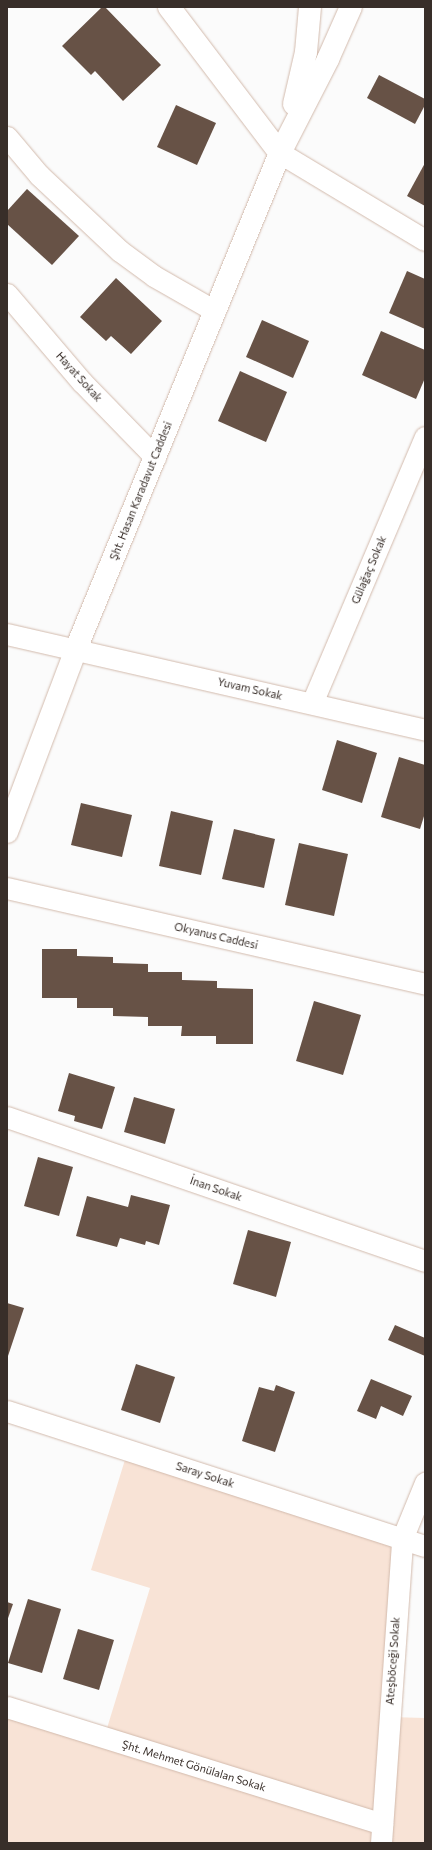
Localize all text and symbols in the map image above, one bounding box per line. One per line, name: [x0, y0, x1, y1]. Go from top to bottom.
street label: Hayat Sokak: [53, 349, 105, 405]
street label: Şht. Hasan Karadavut Caddesi: [107, 420, 175, 562]
street label: Gülağaç Sokak: [349, 534, 389, 606]
street label: Yuvam Sokak: [216, 675, 284, 703]
street label: Okyanus Caddesi: [173, 920, 259, 952]
street label: İnan Sokak: [188, 1174, 244, 1204]
street label: Saray Sokak: [174, 1459, 236, 1491]
street label: Ateşböceği Sokak: [383, 1616, 403, 1706]
street label: Şht. Mehmet Gönülalan Sokak: [120, 1738, 268, 1794]

